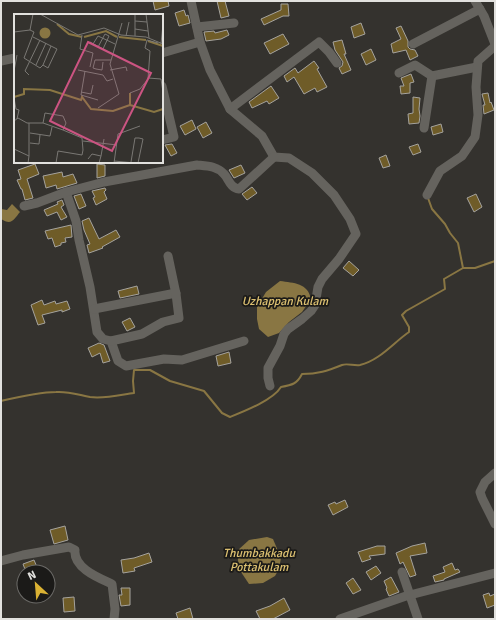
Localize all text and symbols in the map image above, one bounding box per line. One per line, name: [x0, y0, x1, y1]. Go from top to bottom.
inset map: [14, 14, 163, 163]
water label: Uzhappan Kulam: [242, 294, 329, 309]
water label: Thumbakkadu Pottakulam: [223, 546, 296, 575]
north arrow: [16, 564, 56, 604]
text: N: [26, 568, 38, 583]

